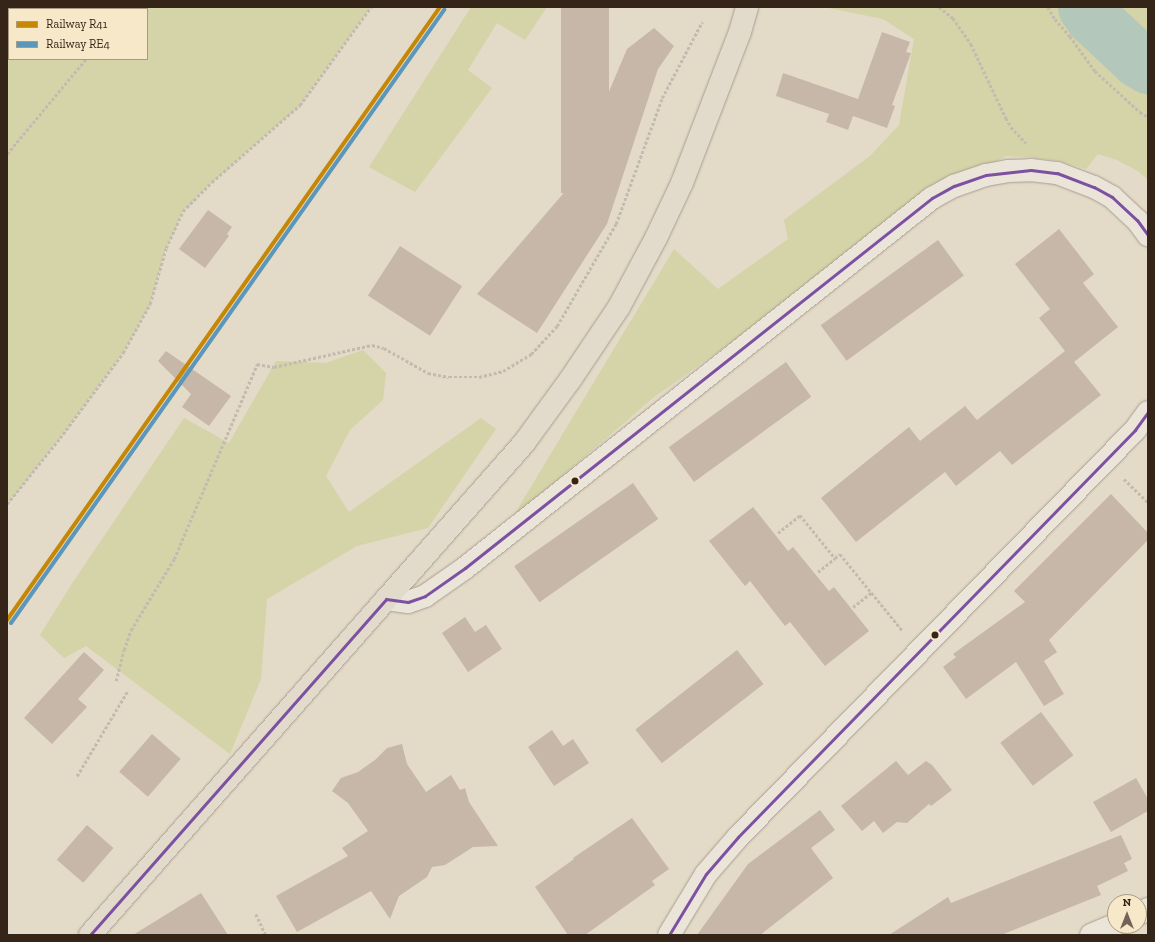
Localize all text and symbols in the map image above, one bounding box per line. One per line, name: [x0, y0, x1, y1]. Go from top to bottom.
legend: [8, 8, 148, 60]
text: Railway R41: [46, 17, 107, 31]
text: Railway RE4: [46, 37, 110, 51]
unlabelled marker: [570, 476, 580, 486]
unlabelled marker: [930, 630, 940, 640]
north arrow: [1107, 894, 1147, 934]
text: N: [1123, 896, 1131, 909]

